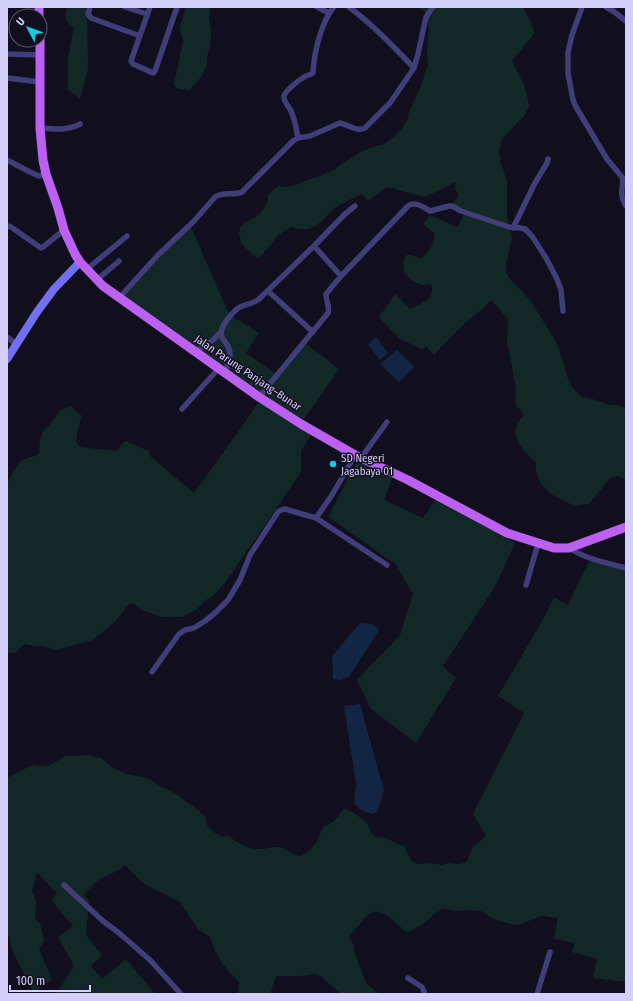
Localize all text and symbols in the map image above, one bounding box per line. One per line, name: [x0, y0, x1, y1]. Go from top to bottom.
north arrow: [8, 8, 48, 48]
text: U: [14, 15, 28, 28]
street label: Jalan Parung Panjang–Bunar: [192, 332, 304, 414]
place label: SD Negeri Jagabaya 01: [341, 452, 393, 478]
marker: SD Negeri Jagabaya 01: [328, 459, 338, 469]
scale bar: [10, 967, 90, 993]
text: 100 m: [16, 974, 45, 988]

